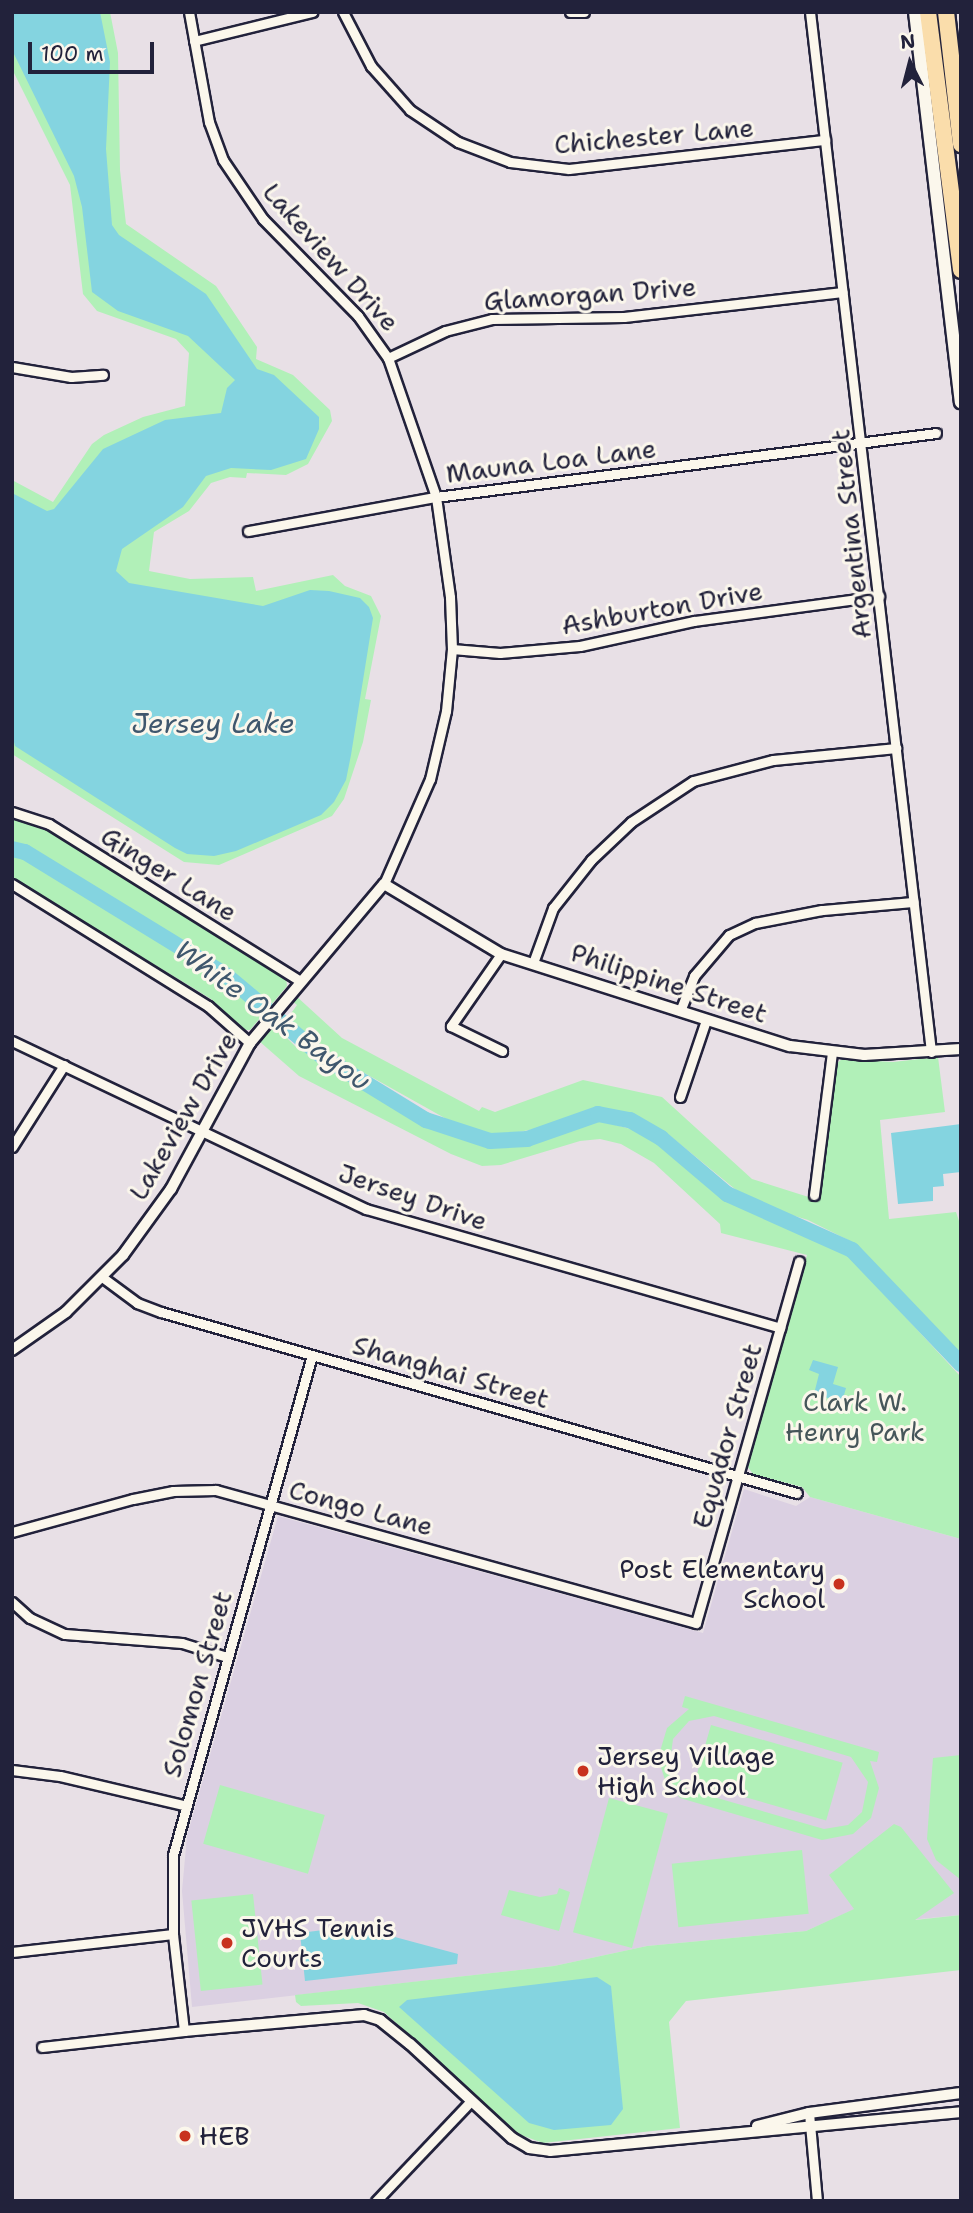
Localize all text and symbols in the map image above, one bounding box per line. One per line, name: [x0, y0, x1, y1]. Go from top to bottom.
scale bar: [32, 28, 158, 72]
north arrow: [875, 28, 945, 98]
text: N: [899, 28, 917, 55]
text: 100 m: [41, 40, 104, 68]
street label: Chichester Lane: [553, 112, 755, 160]
street label: Lakeview Drive: [256, 176, 406, 338]
street label: Glamorgan Drive: [483, 271, 697, 317]
street label: Argentina Street: [824, 428, 878, 640]
street label: Mauna Loa Lane: [444, 433, 658, 489]
street label: Ashburton Drive: [559, 575, 765, 641]
water label: Jersey Lake: [131, 706, 295, 740]
street label: Ginger Lane: [95, 820, 243, 928]
water label: White Oak Bayou: [168, 933, 378, 1097]
street label: Philippine Street: [567, 937, 771, 1029]
street label: Lakeview Drive: [122, 1027, 244, 1205]
street label: Jersey Drive: [334, 1157, 492, 1237]
street label: Shanghai Street: [349, 1329, 553, 1415]
street label: Equador Street: [686, 1340, 768, 1532]
park label: Clark W. Henry Park: [785, 1386, 925, 1448]
street label: Congo Lane: [286, 1474, 436, 1542]
place label: Post Elementary School: [619, 1553, 825, 1614]
marker: Post Elementary School: [831, 1576, 847, 1592]
street label: Solomon Street: [156, 1587, 238, 1781]
place label: Jersey Village High School: [597, 1740, 775, 1802]
marker: Jersey Village High School: [575, 1763, 591, 1779]
place label: JVHS Tennis Courts: [241, 1912, 395, 1974]
marker: JVHS Tennis Courts: [219, 1935, 235, 1951]
place label: HEB: [199, 2120, 250, 2152]
marker: HEB: [177, 2128, 193, 2144]

